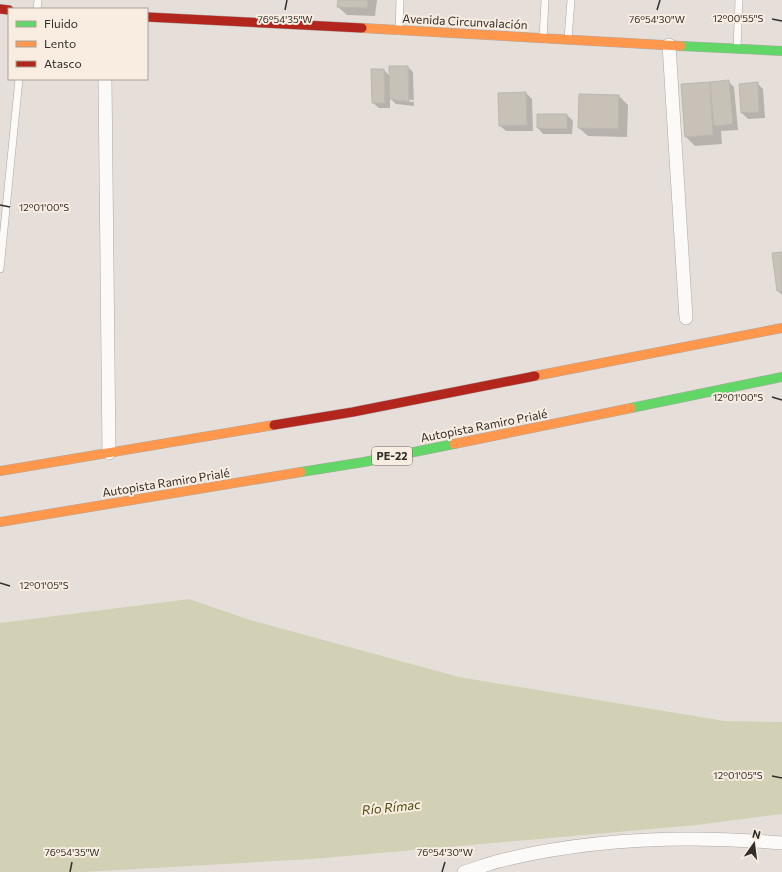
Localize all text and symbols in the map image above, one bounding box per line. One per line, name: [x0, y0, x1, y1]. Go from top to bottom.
legend: [8, 8, 148, 80]
street label: Avenida Circunvalación: [402, 11, 528, 31]
text: 12°00'55"S: [713, 12, 764, 24]
text: 76°54'35"W: [257, 13, 313, 25]
text: 76°54'30"W: [629, 13, 685, 25]
text: Fluido: [44, 16, 78, 30]
text: Lento: [44, 36, 76, 50]
text: Atasco: [44, 56, 82, 70]
text: 12°01'00"S: [19, 201, 69, 213]
text: 12°01'00"S: [713, 391, 763, 403]
street label: Autopista Ramiro Prialé: [419, 406, 548, 444]
road number: PE-22: [372, 447, 412, 465]
street label: Autopista Ramiro Prialé: [101, 465, 231, 499]
text: 12°01'05"S: [19, 579, 69, 591]
text: 12°01'05"S: [713, 769, 763, 781]
water label: Río Rímac: [361, 796, 422, 818]
north arrow: [734, 824, 774, 864]
text: N: [751, 827, 762, 841]
text: 76°54'35"W: [44, 846, 100, 858]
text: 76°54'30"W: [417, 846, 473, 858]

